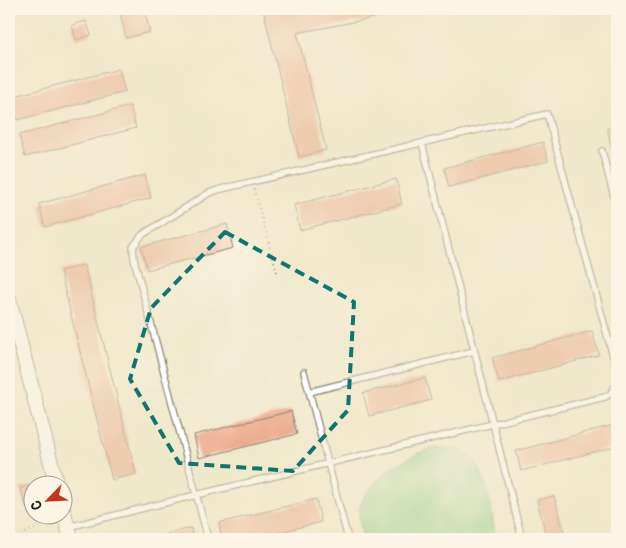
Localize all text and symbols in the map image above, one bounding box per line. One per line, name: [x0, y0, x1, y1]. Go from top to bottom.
north arrow: [22, 476, 72, 526]
text: С: [27, 497, 46, 512]

